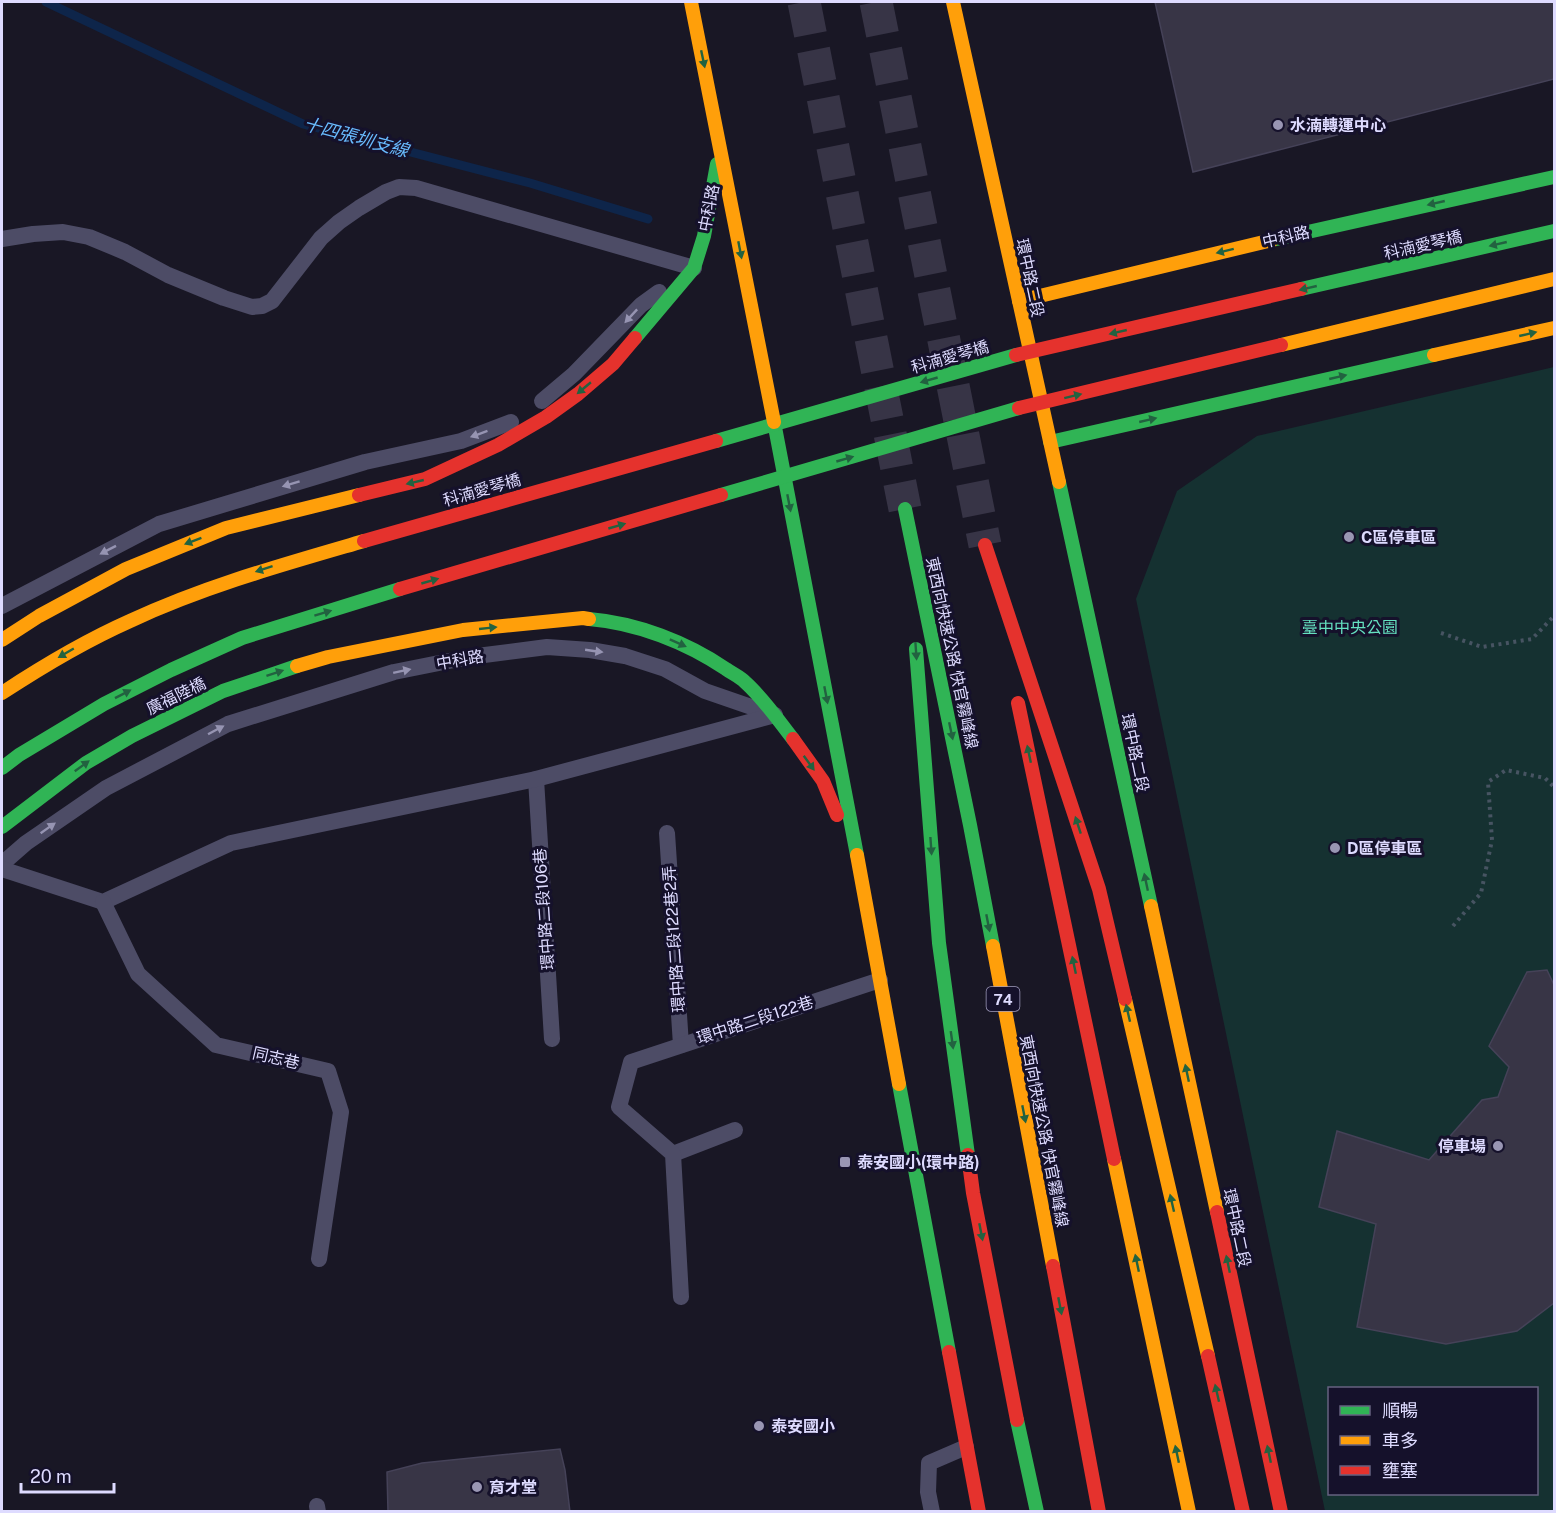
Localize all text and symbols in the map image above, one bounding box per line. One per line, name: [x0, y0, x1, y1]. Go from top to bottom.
one-way arrow: [698, 50, 708, 68]
water label: 十四張圳支線: [301, 113, 413, 162]
place label: 水湳轉運中心: [1290, 116, 1386, 135]
marker: 水湳轉運中心: [1271, 118, 1285, 132]
street label: 中科路: [695, 183, 723, 233]
one-way arrow: [1427, 199, 1445, 209]
street label: 中科路: [1260, 222, 1312, 252]
street label: 科湳愛琴橋: [1382, 227, 1464, 263]
street label: 環中路二段: [1012, 237, 1048, 319]
one-way arrow: [1488, 240, 1507, 250]
one-way arrow: [736, 241, 745, 260]
one-way arrow: [1216, 247, 1235, 257]
one-way arrow: [1298, 284, 1317, 294]
one-way arrow: [624, 308, 638, 323]
one-way arrow: [1108, 328, 1127, 338]
one-way arrow: [1519, 328, 1537, 338]
street label: 科湳愛琴橋: [909, 337, 991, 377]
one-way arrow: [1329, 372, 1348, 381]
one-way arrow: [920, 376, 938, 385]
one-way arrow: [576, 382, 592, 395]
one-way arrow: [1064, 390, 1082, 400]
one-way arrow: [1138, 415, 1157, 424]
one-way arrow: [470, 430, 488, 440]
one-way arrow: [836, 454, 854, 464]
street label: 科湳愛琴橋: [441, 470, 523, 510]
one-way arrow: [405, 477, 424, 487]
one-way arrow: [282, 480, 300, 489]
one-way arrow: [785, 494, 794, 513]
one-way arrow: [608, 521, 626, 530]
place label: C區停車區: [1361, 528, 1437, 547]
marker: C區停車區: [1342, 530, 1356, 544]
one-way arrow: [184, 537, 202, 547]
one-way arrow: [100, 545, 117, 555]
street label: 東西向快速公路 快官霧峰線: [922, 555, 982, 751]
one-way arrow: [255, 565, 273, 574]
one-way arrow: [421, 576, 439, 585]
one-way arrow: [314, 608, 332, 617]
park label: 臺中中央公園: [1302, 618, 1398, 637]
one-way arrow: [478, 623, 497, 632]
one-way arrow: [670, 638, 688, 648]
one-way arrow: [911, 642, 921, 661]
street label: 中科路: [435, 646, 485, 674]
one-way arrow: [585, 647, 604, 656]
one-way arrow: [57, 648, 74, 658]
one-way arrow: [392, 666, 411, 675]
one-way arrow: [266, 668, 284, 677]
street label: 廣福陸橋: [143, 673, 209, 719]
one-way arrow: [822, 686, 831, 705]
one-way arrow: [115, 689, 132, 699]
street label: 環中路二段: [1117, 712, 1153, 794]
one-way arrow: [947, 722, 956, 741]
one-way arrow: [208, 725, 225, 735]
one-way arrow: [1024, 744, 1033, 763]
one-way arrow: [803, 755, 815, 770]
one-way arrow: [74, 761, 89, 773]
one-way arrow: [1073, 816, 1082, 834]
one-way arrow: [39, 822, 55, 834]
one-way arrow: [926, 836, 936, 855]
place label: D區停車區: [1347, 839, 1423, 858]
marker: D區停車區: [1328, 841, 1342, 855]
street label: 環中路二段106巷: [530, 847, 558, 971]
street label: 環中路二段122巷2弄: [659, 865, 689, 1013]
one-way arrow: [1140, 873, 1150, 892]
one-way arrow: [984, 913, 993, 932]
one-way arrow: [1069, 956, 1078, 975]
road number: 74: [986, 987, 1020, 1011]
street label: 環中路二段122巷: [694, 992, 816, 1048]
one-way arrow: [1122, 1004, 1132, 1022]
one-way arrow: [947, 1030, 957, 1049]
street label: 東西向快速公路 快官霧峰線: [1016, 1033, 1072, 1229]
street label: 同志巷: [250, 1043, 302, 1073]
one-way arrow: [1181, 1064, 1191, 1082]
one-way arrow: [1020, 1105, 1029, 1124]
place label: 停車場: [1438, 1137, 1486, 1156]
marker: 停車場: [1491, 1139, 1505, 1153]
place label: 泰安國小(環中路): [857, 1153, 980, 1172]
marker: 泰安國小(環中路): [838, 1155, 852, 1169]
street label: 環中路二段: [1219, 1187, 1255, 1269]
one-way arrow: [1167, 1193, 1176, 1212]
one-way arrow: [977, 1223, 986, 1242]
one-way arrow: [1132, 1254, 1141, 1273]
one-way arrow: [1222, 1254, 1232, 1273]
one-way arrow: [1056, 1297, 1065, 1316]
one-way arrow: [1211, 1384, 1221, 1402]
legend: [1328, 1387, 1538, 1495]
text: 順暢: [1382, 1400, 1418, 1421]
place label: 泰安國小: [771, 1417, 835, 1436]
marker: 泰安國小: [752, 1419, 766, 1433]
text: 車多: [1382, 1430, 1418, 1451]
one-way arrow: [1172, 1445, 1181, 1464]
one-way arrow: [1263, 1445, 1273, 1464]
scale bar: [21, 1456, 114, 1494]
text: 壅塞: [1382, 1460, 1418, 1481]
text: 20 m: [30, 1466, 72, 1487]
place label: 育才堂: [489, 1478, 537, 1497]
marker: 育才堂: [470, 1480, 484, 1494]

